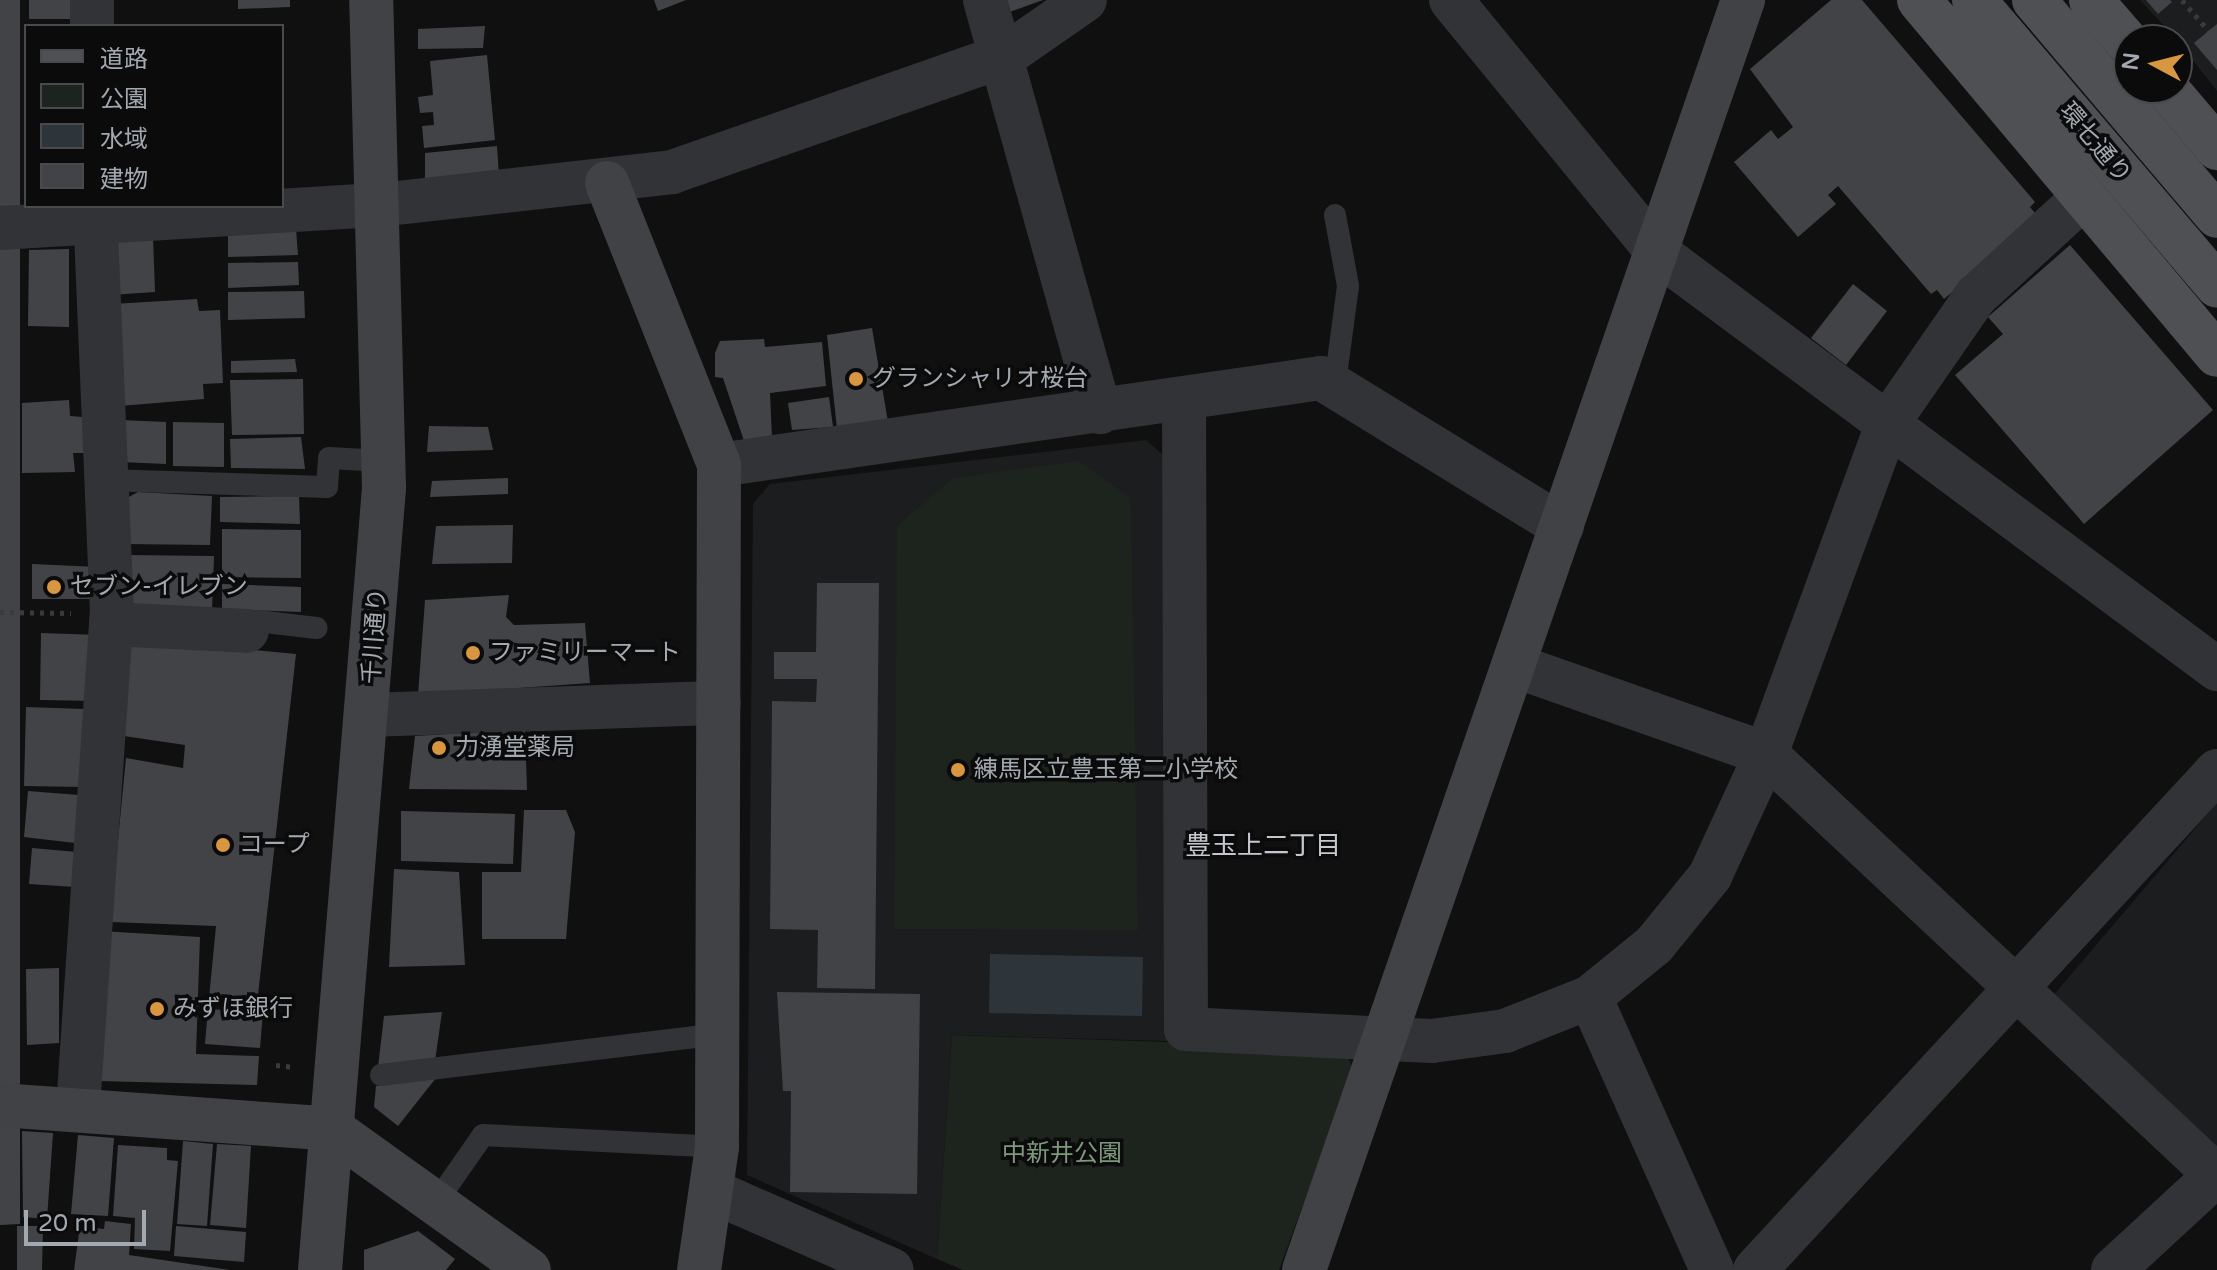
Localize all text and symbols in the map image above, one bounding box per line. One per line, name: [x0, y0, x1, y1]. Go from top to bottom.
legend: [24, 24, 284, 208]
north arrow: [2113, 24, 2193, 104]
text: 道路: [100, 45, 148, 74]
text: N: [2117, 51, 2145, 72]
text: 公園: [100, 85, 148, 114]
street label: 環七通り: [2053, 97, 2137, 189]
text: 水域: [100, 125, 148, 154]
text: 建物: [100, 165, 148, 194]
place label: グランシャリオ桜台: [872, 365, 1088, 393]
marker: グランシャリオ桜台: [847, 370, 865, 388]
place label: セブン-イレブン: [70, 573, 248, 601]
marker: セブン-イレブン: [45, 578, 63, 596]
street label: 千川通り: [357, 587, 393, 685]
place label: ファミリーマート: [489, 639, 681, 667]
marker: ファミリーマート: [464, 644, 482, 662]
place label: 力湧堂薬局: [455, 734, 575, 762]
marker: 力湧堂薬局: [430, 739, 448, 757]
place label: 練馬区立豊玉第二小学校: [974, 756, 1238, 784]
marker: 練馬区立豊玉第二小学校: [949, 761, 967, 779]
district label: 豊玉上二丁目: [1185, 830, 1341, 862]
place label: コープ: [239, 831, 311, 859]
marker: コープ: [214, 836, 232, 854]
place label: みずほ銀行: [173, 995, 293, 1023]
marker: みずほ銀行: [148, 1000, 166, 1018]
park label: 中新井公園: [1002, 1140, 1122, 1168]
scale bar: [28, 1194, 150, 1244]
text: 20 m: [38, 1209, 96, 1238]

